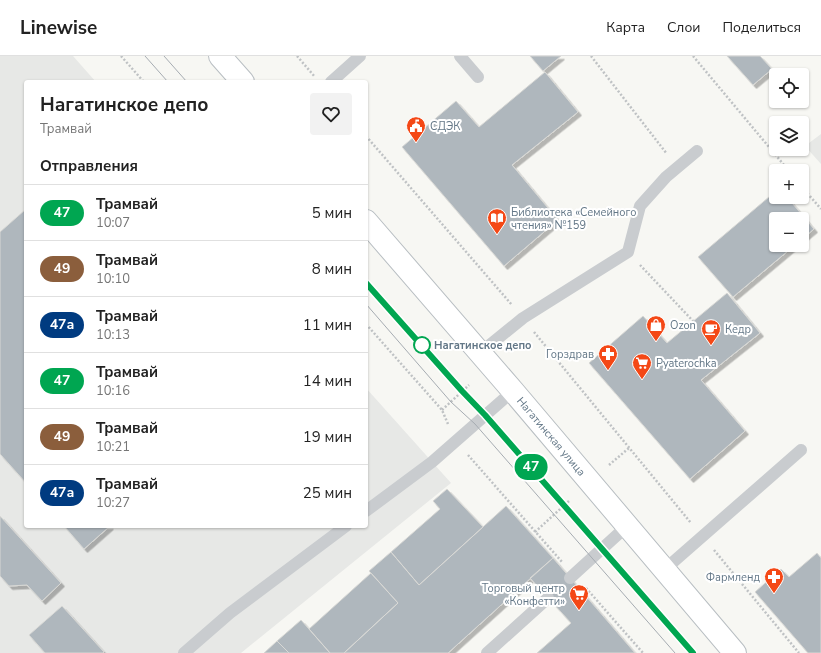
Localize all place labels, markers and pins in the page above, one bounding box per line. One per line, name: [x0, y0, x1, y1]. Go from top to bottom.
public building icon: СДЭК: [405, 115, 427, 143]
place label: СДЭК: [430, 119, 460, 134]
place label: Библиотека «Семейного чтения» №159: [511, 205, 637, 233]
library icon: Библиотека «Семейного чтения» №159: [486, 207, 508, 235]
shop icon: Ozon: [645, 314, 667, 342]
place label: Ozon: [670, 318, 696, 333]
cafe icon: Кедр: [700, 318, 722, 346]
place label: Кедр: [725, 322, 751, 337]
marker: Нагатинское депо: [413, 336, 431, 354]
place label: Нагатинское депо: [434, 338, 532, 353]
pharmacy icon: Горздрав: [597, 343, 619, 371]
place label: Горздрав: [546, 347, 594, 362]
supermarket icon: Pyaterochka: [631, 352, 653, 380]
place label: Pyaterochka: [656, 356, 717, 371]
pharmacy icon: Фармленд: [763, 566, 785, 594]
place label: Фармленд: [706, 570, 760, 585]
place label: Торговый центр «Конфетти»: [482, 581, 565, 609]
supermarket icon: Торговый центр «Конфетти»: [568, 583, 590, 611]

